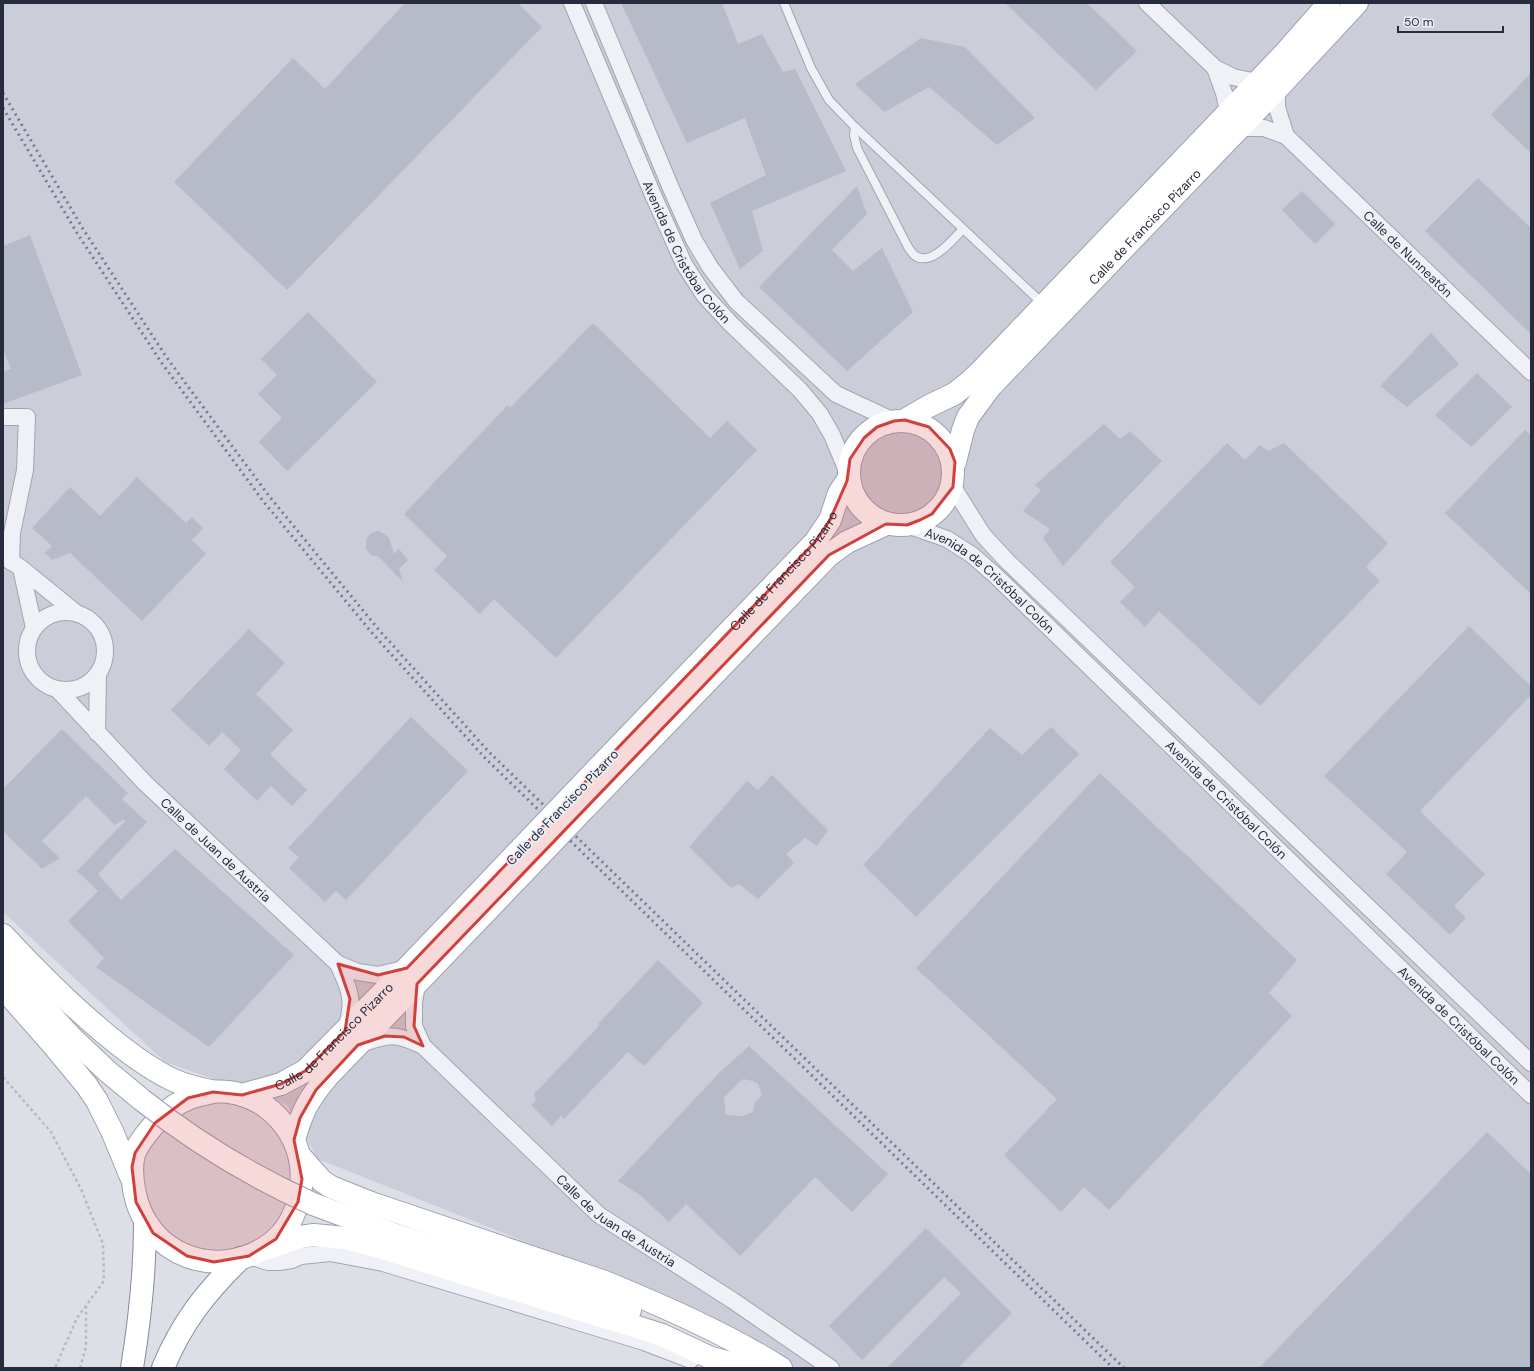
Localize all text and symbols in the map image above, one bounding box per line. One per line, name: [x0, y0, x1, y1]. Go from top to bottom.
scale bar: [1398, 8, 1503, 34]
text: 50 m: [1404, 14, 1433, 30]
street label: Calle de Francisco Pizarro: [1085, 165, 1205, 289]
street label: Avenida de Cristóbal Colón: [639, 178, 734, 327]
street label: Calle de Nunneatón: [1359, 207, 1456, 301]
street label: Calle de Francisco Pizarro: [726, 509, 841, 635]
street label: Avenida de Cristóbal Colón: [922, 524, 1058, 637]
street label: Avenida de Cristóbal Colón: [1162, 737, 1291, 863]
street label: Calle de Francisco Pizarro: [502, 746, 622, 869]
street label: Calle de Juan de Austria: [157, 794, 274, 906]
street label: Avenida de Cristóbal Colón: [1394, 963, 1523, 1088]
street label: Calle de Francisco Pizarro: [273, 979, 397, 1094]
street label: Calle de Juan de Austria: [553, 1171, 679, 1271]

